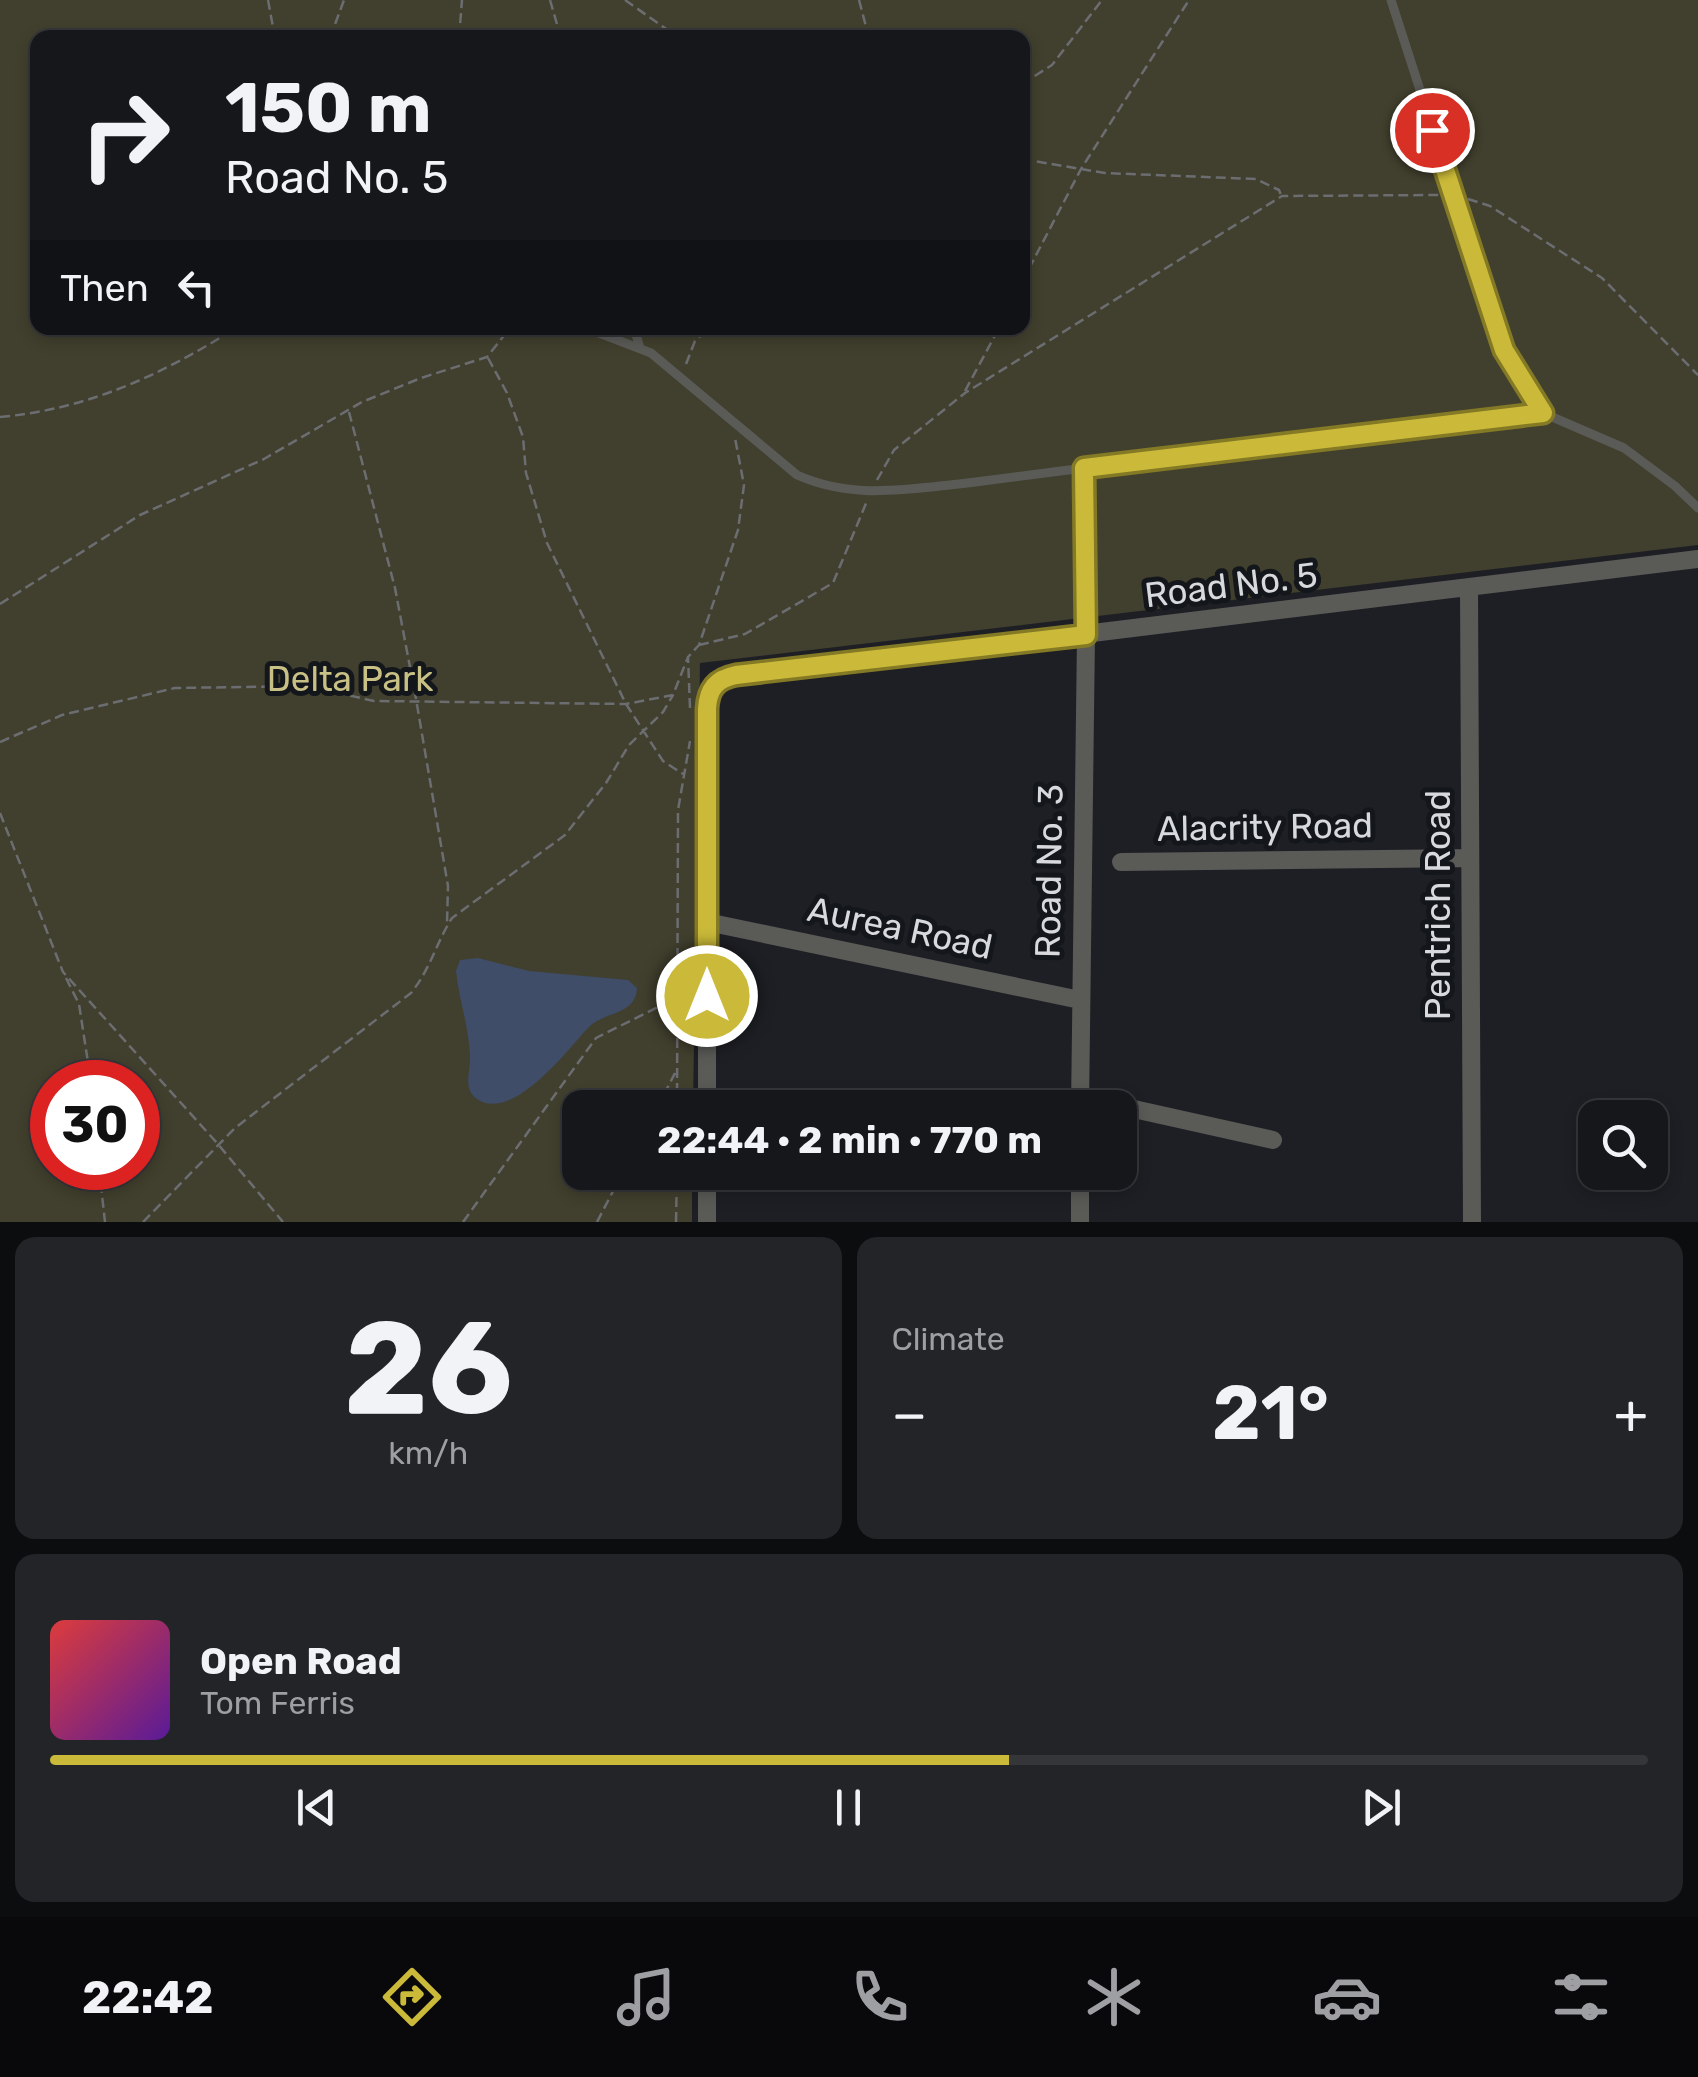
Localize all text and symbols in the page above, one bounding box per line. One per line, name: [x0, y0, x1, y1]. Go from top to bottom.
text: 150 m: [225, 67, 432, 150]
icon: right: [60, 70, 190, 200]
pin: [1390, 88, 1475, 173]
icon: arrive: [1405, 103, 1460, 158]
text: Road No. 5: [225, 151, 448, 204]
icon: left: [169, 260, 224, 315]
text: Then: [60, 265, 149, 311]
street label: Road No. 5: [1142, 554, 1320, 616]
park label: Delta Park: [267, 658, 433, 700]
street label: Road No. 3: [1026, 784, 1072, 958]
street label: Pentrich Road: [1417, 790, 1459, 1020]
street label: Alacrity Road: [1157, 804, 1373, 850]
street label: Aurea Road: [804, 888, 996, 968]
position arrow: [655, 944, 759, 1048]
speed limit sign: 30: [30, 1060, 160, 1190]
map controls: [1578, 1100, 1668, 1190]
button: search: [1578, 1100, 1668, 1190]
text: 22:44 · 2 min · 770 m: [657, 1117, 1042, 1163]
text: 26: [344, 1291, 513, 1446]
text: Climate: [892, 1320, 1005, 1358]
text: 21°: [1212, 1369, 1329, 1458]
text: −: [892, 1382, 927, 1447]
text: +: [1614, 1382, 1648, 1447]
text: km/h: [388, 1434, 468, 1472]
text: Open Road: [200, 1638, 402, 1684]
text: Tom Ferris: [200, 1684, 355, 1722]
icon: previous: [289, 1780, 344, 1835]
icon: pause: [821, 1780, 876, 1835]
icon: next: [1354, 1780, 1409, 1835]
icon: directions: [377, 1962, 447, 2032]
icon: music: [611, 1962, 681, 2032]
icon: phone: [845, 1962, 915, 2032]
icon: climate: [1079, 1962, 1149, 2032]
icon: car: [1312, 1962, 1382, 2032]
icon: filters: [1546, 1962, 1616, 2032]
text: 22:42: [82, 1971, 214, 2024]

